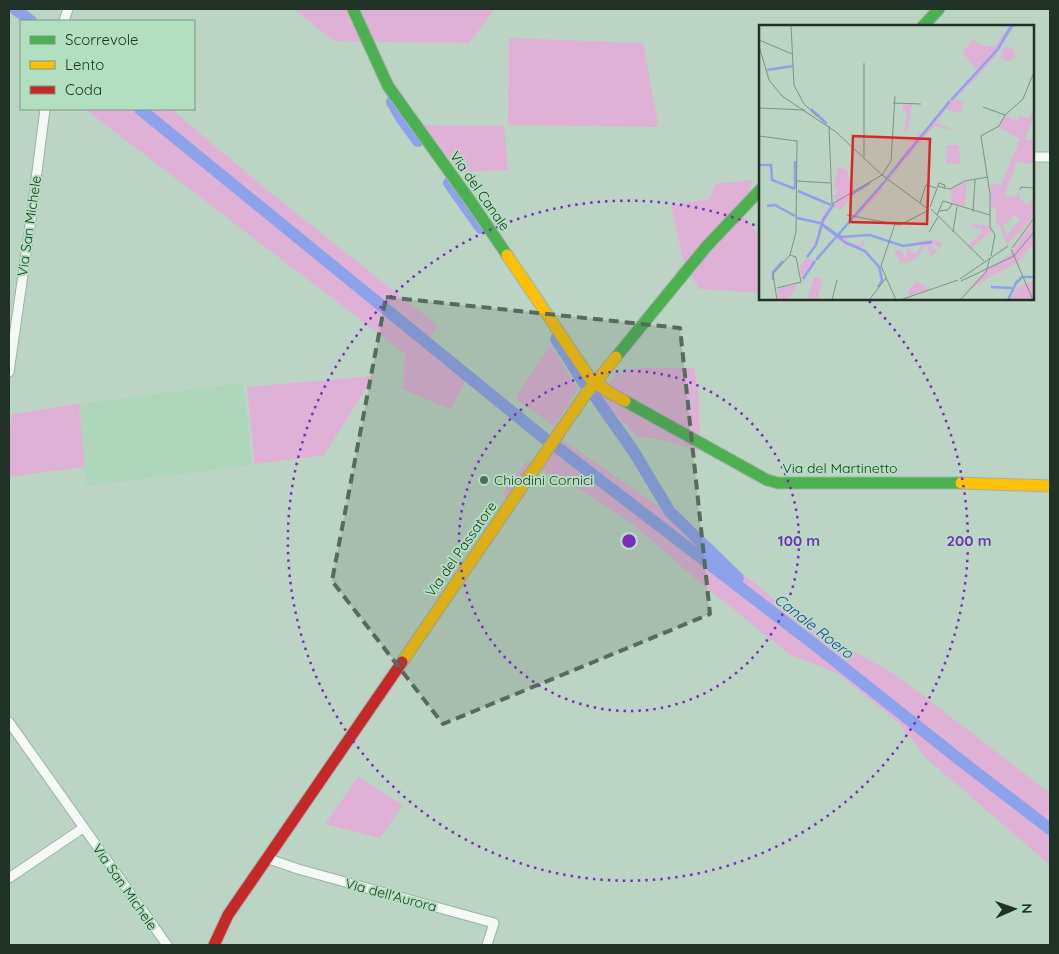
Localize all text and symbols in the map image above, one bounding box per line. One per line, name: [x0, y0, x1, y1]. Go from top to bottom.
legend: [20, 20, 195, 110]
inset map: [759, 25, 1034, 300]
text: Scorrevole: [65, 30, 139, 49]
text: Lento: [65, 55, 104, 74]
text: Coda: [65, 80, 102, 99]
street label: Via del Canale: [446, 148, 514, 234]
street label: Via San Michele: [13, 174, 45, 278]
street label: Via del Martinetto: [782, 459, 898, 477]
place label: Chiodini Cornici: [494, 471, 593, 489]
marker: Chiodini Cornici: [478, 474, 490, 486]
street label: Via del Passatore: [421, 498, 501, 600]
text: 100 m: [778, 531, 820, 550]
text: 200 m: [947, 531, 992, 550]
centre of rings: [620, 532, 638, 550]
water label: Canale Roero: [771, 589, 858, 663]
street label: Via San Michele: [89, 840, 162, 934]
street label: Via dell'Aurora: [343, 874, 439, 916]
north arrow: [989, 884, 1039, 934]
text: N: [1018, 903, 1036, 914]

